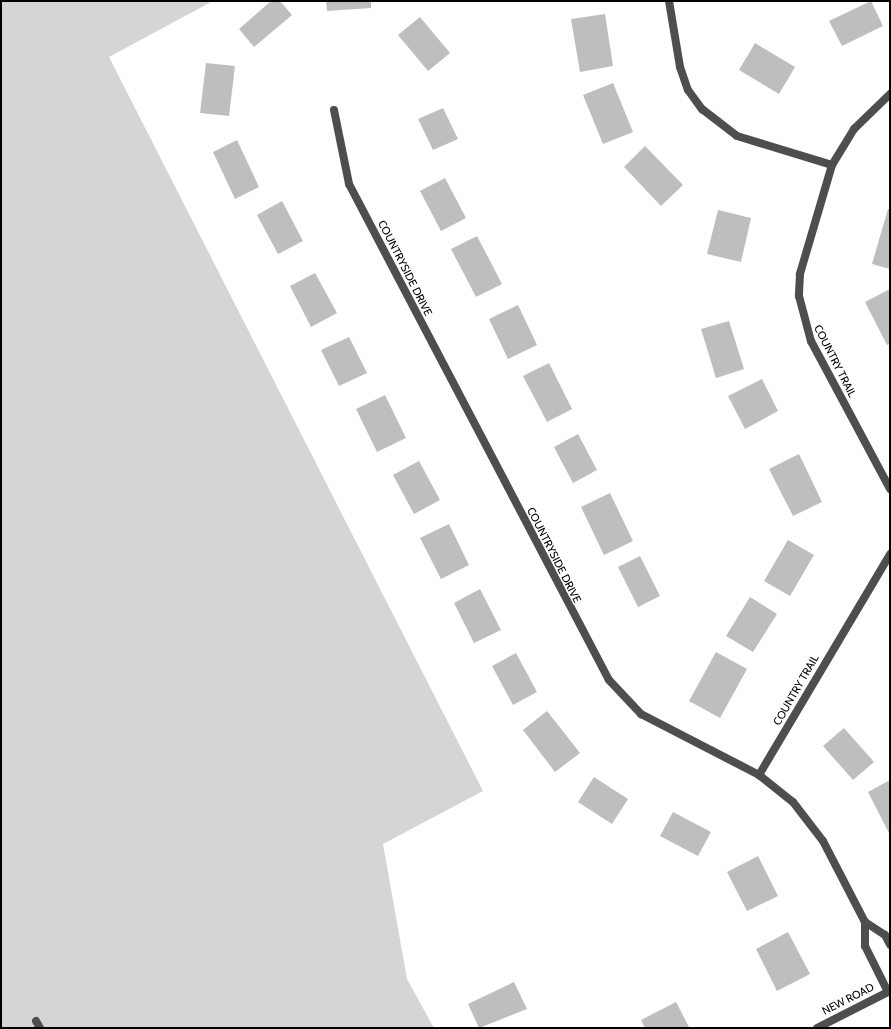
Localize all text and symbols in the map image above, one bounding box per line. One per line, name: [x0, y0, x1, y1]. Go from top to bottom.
street label: COUNTRYSIDE DRIVE: [375, 218, 435, 318]
street label: COUNTRY TRAIL: [811, 323, 859, 399]
street label: COUNTRYSIDE DRIVE: [524, 505, 584, 605]
street label: COUNTRY TRAIL: [770, 652, 822, 728]
street label: NEW ROAD: [820, 980, 876, 1018]

